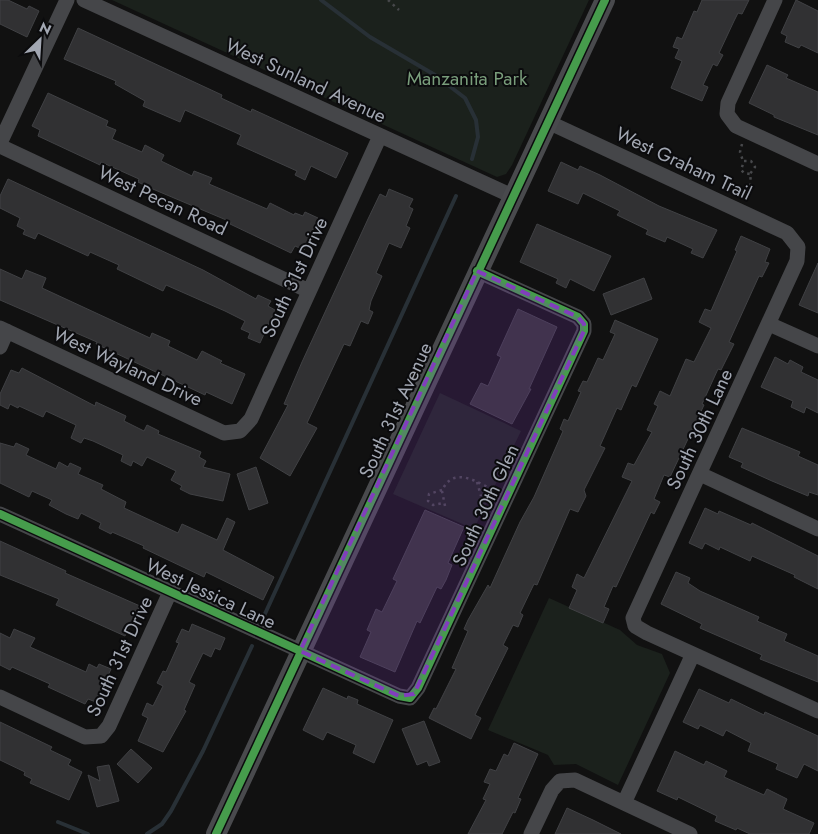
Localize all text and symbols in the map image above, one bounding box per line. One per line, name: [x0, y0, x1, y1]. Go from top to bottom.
north arrow: [15, 15, 65, 65]
text: N: [36, 17, 55, 40]
street label: West Sunland Avenue: [221, 31, 391, 130]
park label: Manzanita Park: [407, 65, 528, 92]
street label: West Graham Trail: [611, 120, 756, 207]
street label: West Pecan Road: [94, 159, 232, 242]
street label: South 31st Drive: [255, 212, 334, 342]
street label: West Wayland Drive: [49, 320, 207, 413]
street label: South 31st Avenue: [352, 338, 439, 483]
street label: South 30th Lane: [660, 364, 739, 494]
street label: South 30th Glen: [445, 440, 526, 571]
street label: West Jessica Lane: [141, 551, 281, 636]
street label: South 31st Drive: [80, 591, 159, 721]

